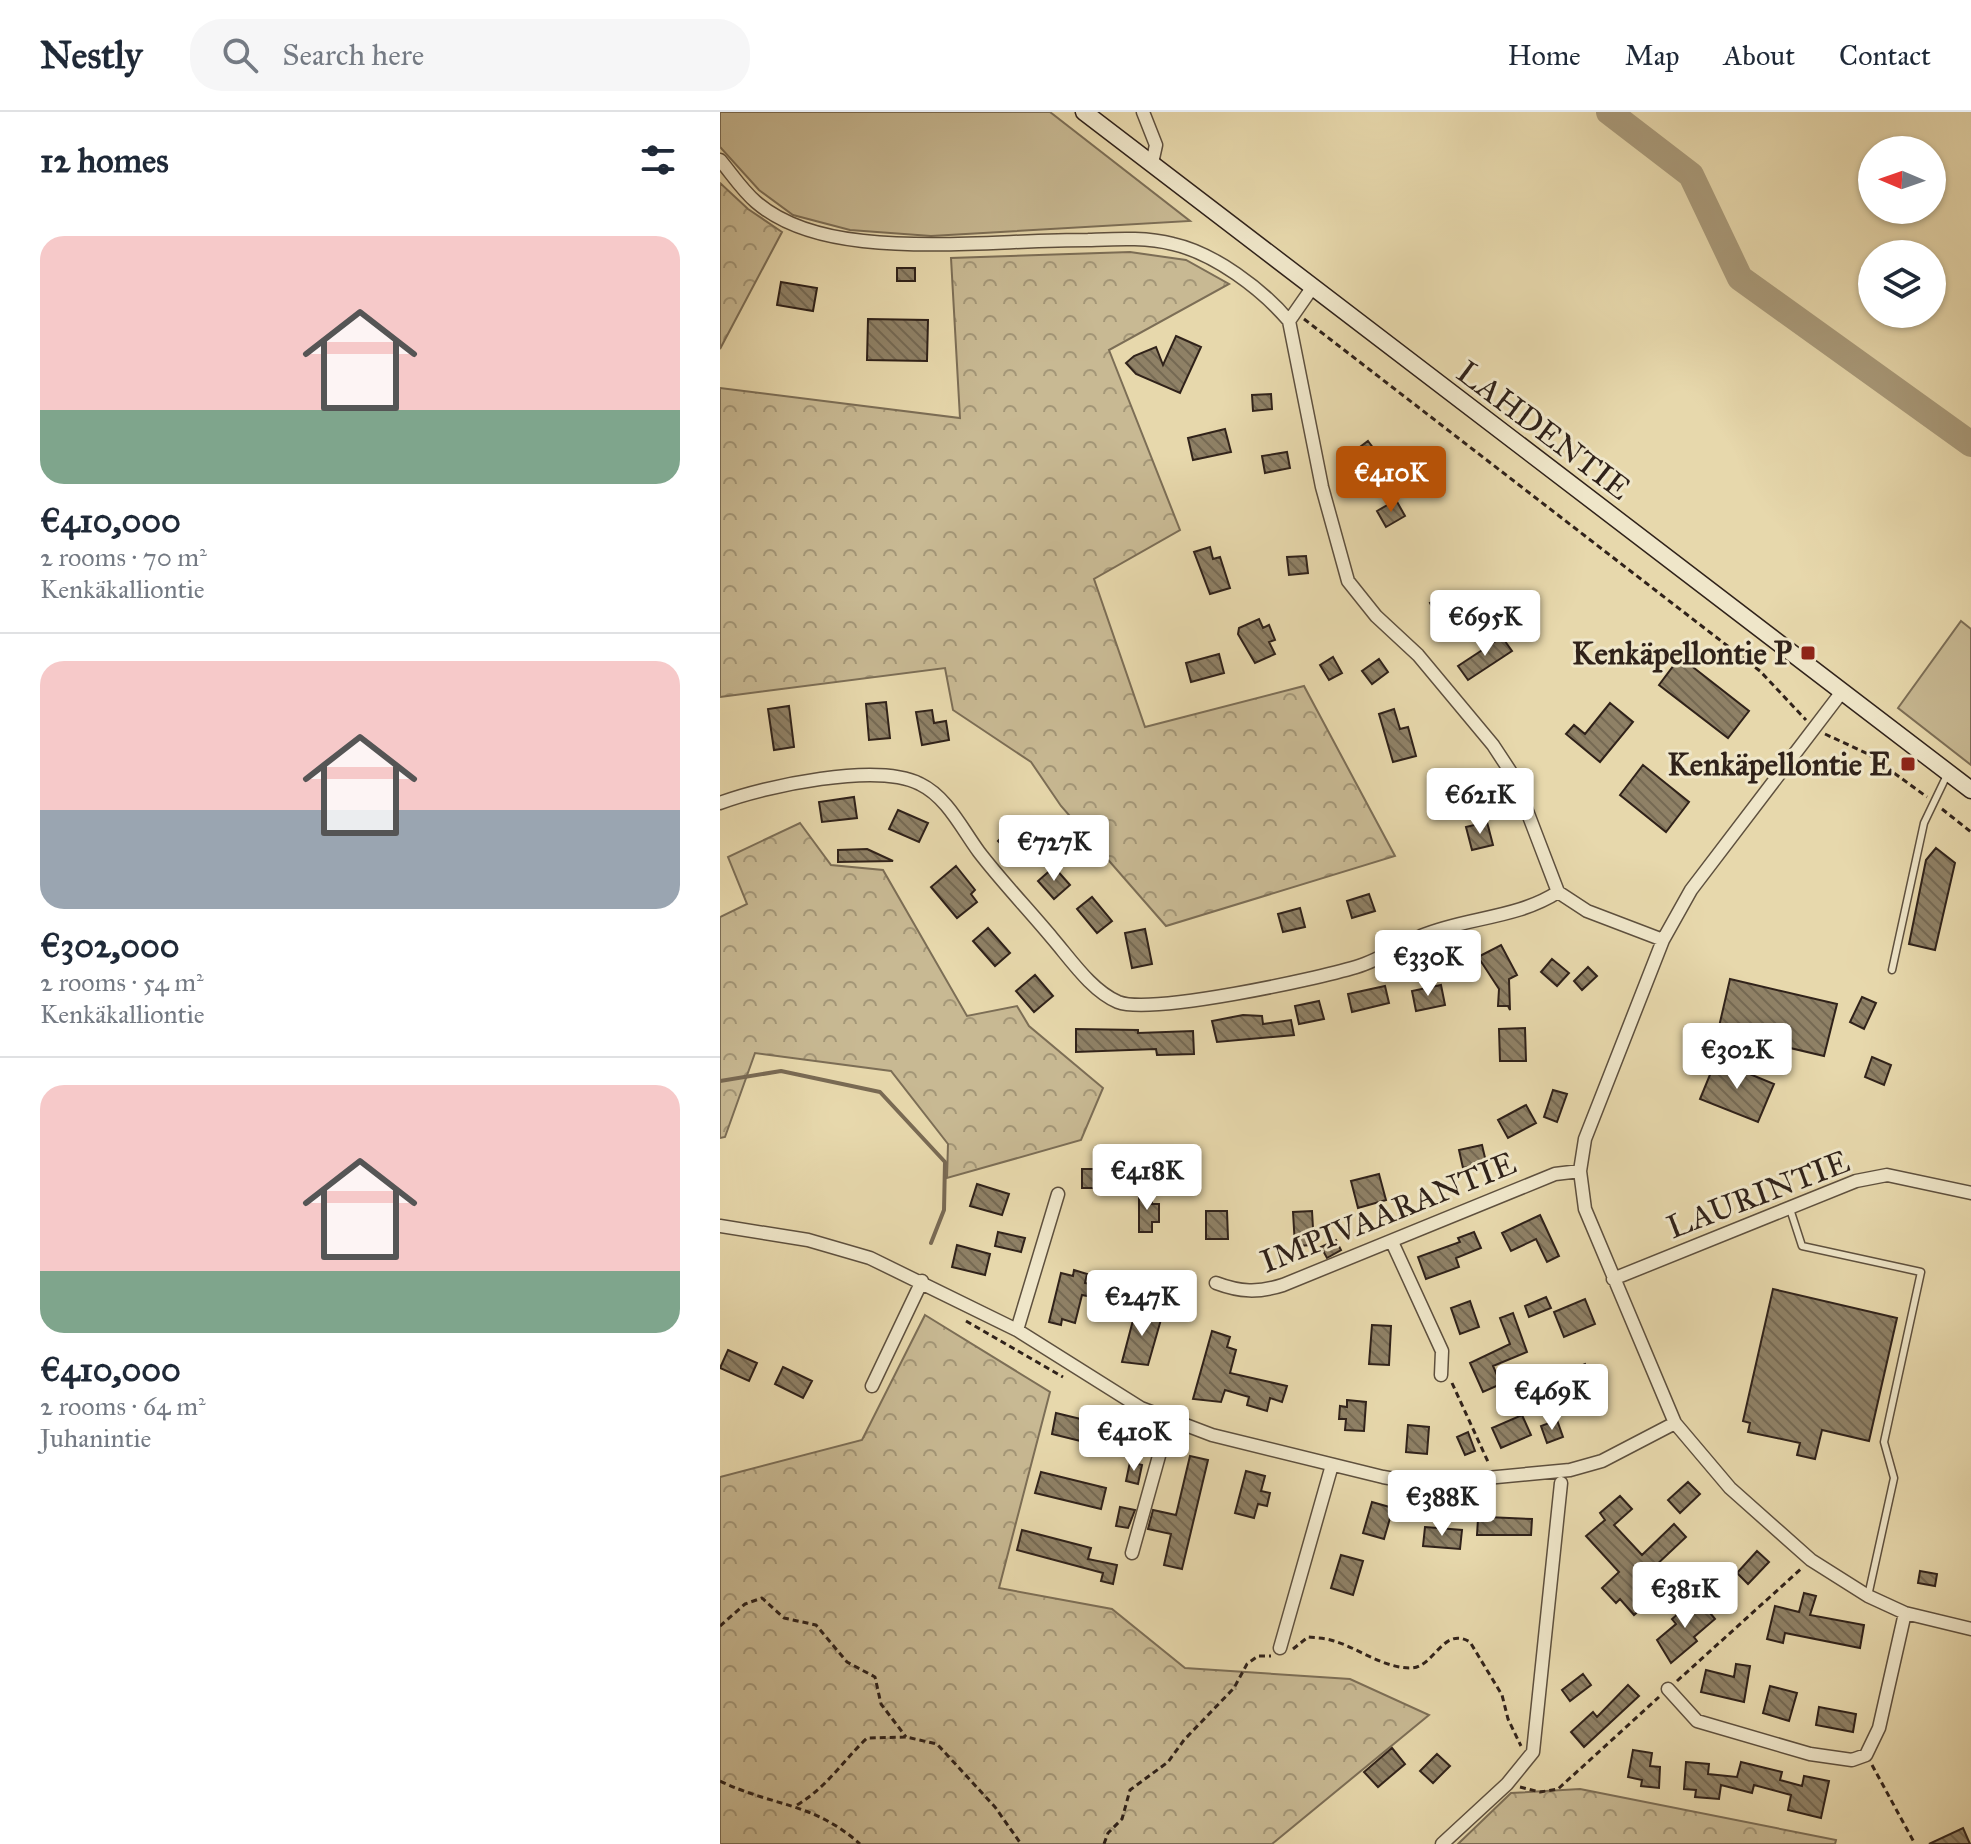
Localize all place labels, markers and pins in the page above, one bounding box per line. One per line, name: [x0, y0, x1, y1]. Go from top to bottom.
pin: €410K: [1335, 446, 1447, 514]
pin: €695K: [1429, 590, 1541, 658]
place label: Kenkäpellontie P: [1572, 634, 1793, 673]
marker: Kenkäpellontie P: [1799, 644, 1817, 662]
place label: Kenkäpellontie E: [1667, 745, 1892, 784]
marker: Kenkäpellontie E: [1899, 755, 1917, 773]
pin: €621K: [1424, 768, 1536, 836]
pin: €727K: [998, 815, 1110, 883]
pin: €330K: [1372, 930, 1484, 998]
pin: €302K: [1681, 1023, 1793, 1091]
pin: €418K: [1091, 1144, 1203, 1212]
pin: €247K: [1086, 1270, 1198, 1338]
pin: €469K: [1496, 1364, 1608, 1432]
pin: €410K: [1078, 1405, 1190, 1473]
pin: €388K: [1386, 1470, 1498, 1538]
pin: €381K: [1629, 1562, 1741, 1630]

